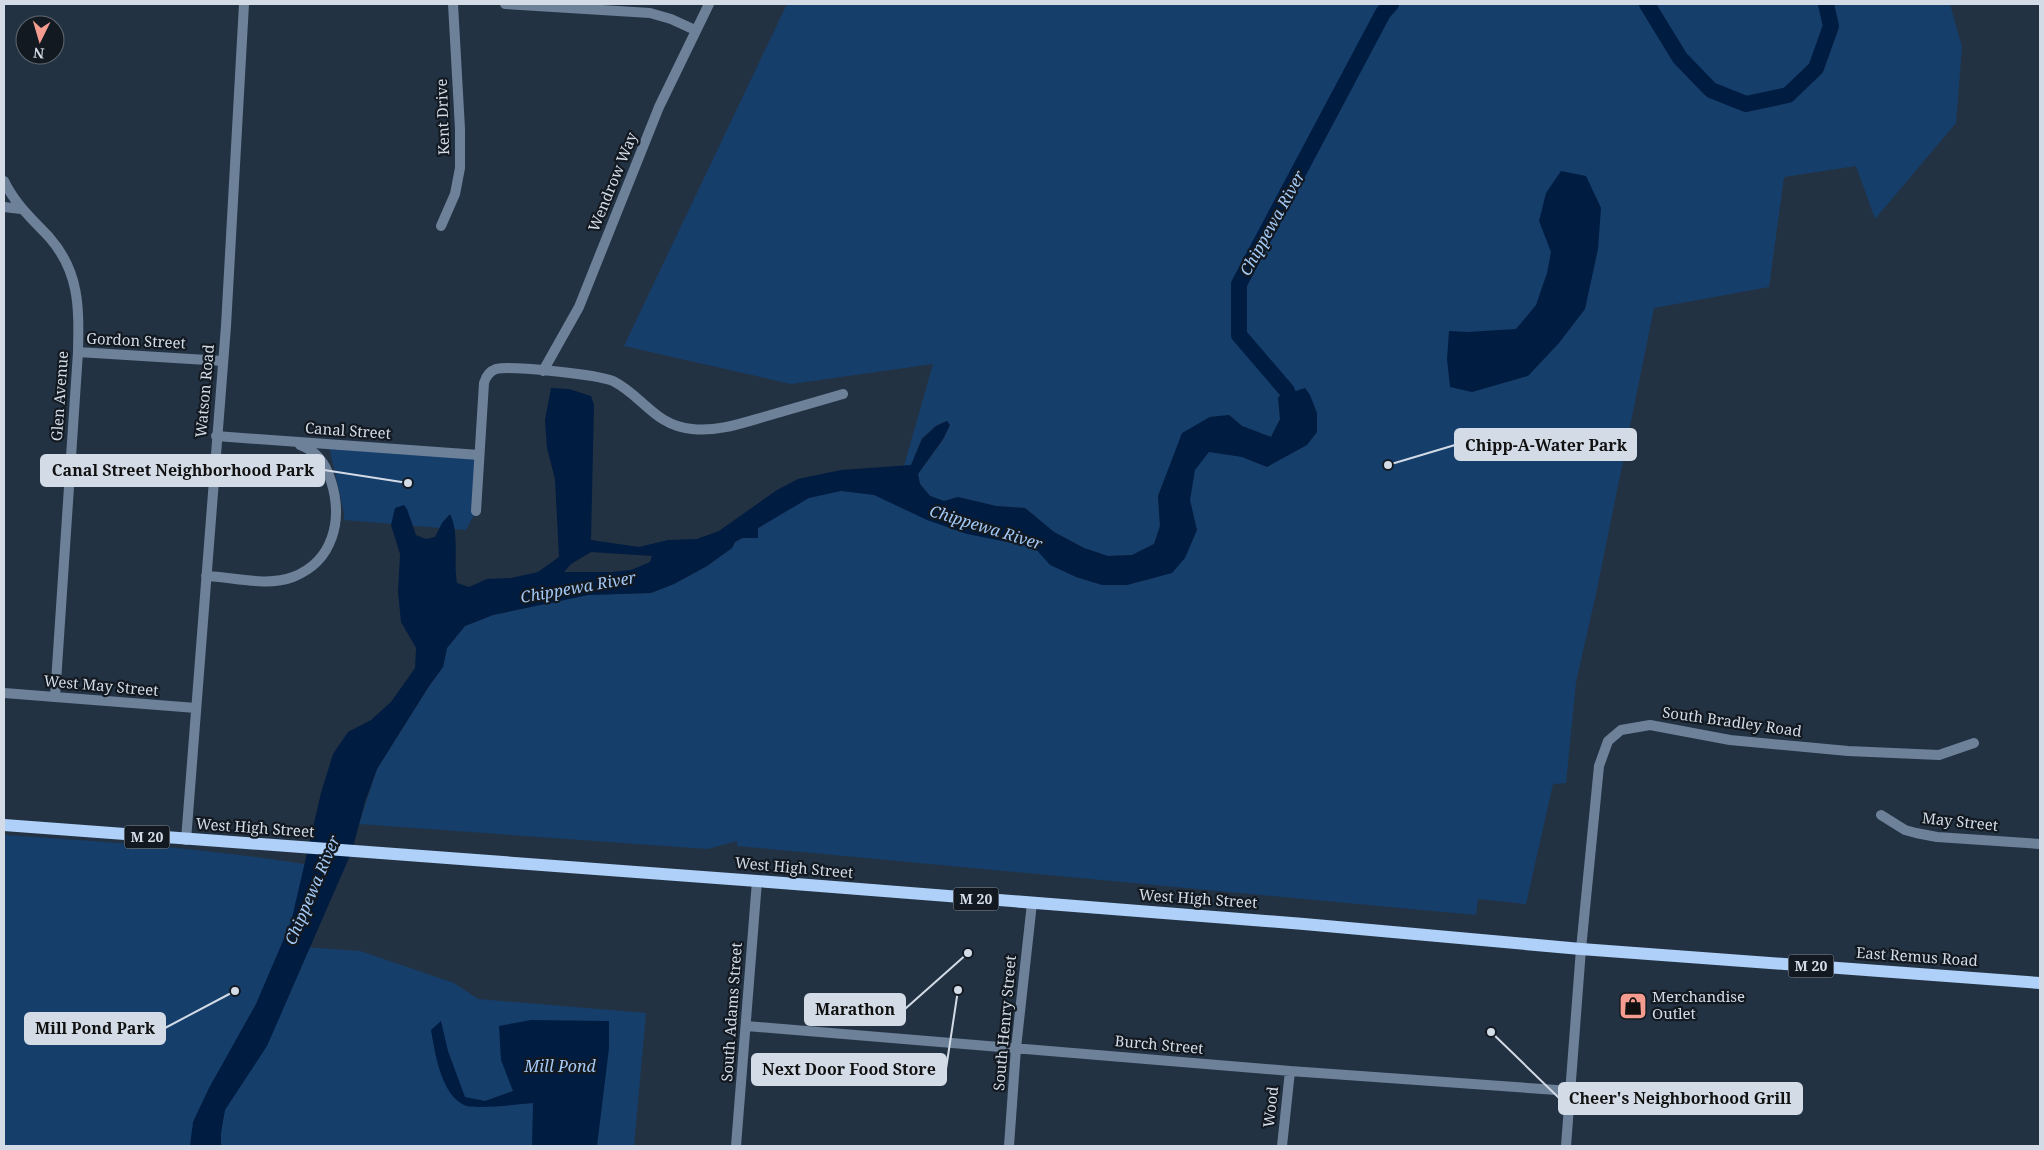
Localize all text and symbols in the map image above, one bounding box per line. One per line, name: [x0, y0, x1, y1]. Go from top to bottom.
north arrow: [15, 15, 65, 65]
text: N: [32, 44, 45, 63]
street label: Kent Drive: [431, 78, 453, 156]
street label: Wendrow Way: [583, 128, 641, 234]
water label: Chippewa River: [1234, 166, 1310, 279]
street label: Gordon Street: [86, 327, 186, 353]
street label: Watson Road: [190, 343, 218, 438]
street label: Glen Avenue: [46, 350, 72, 442]
street label: Canal Street: [304, 417, 392, 443]
callout: Chipp-A-Water Park: [1455, 429, 1636, 460]
text: Chipp-A-Water Park: [1465, 434, 1628, 456]
callout: Canal Street Neighborhood Park: [41, 455, 324, 486]
text: Canal Street Neighborhood Park: [52, 459, 315, 481]
water label: Chippewa River: [927, 499, 1046, 555]
water label: Chippewa River: [519, 566, 638, 608]
street label: West May Street: [43, 670, 159, 700]
street label: South Bradley Road: [1661, 701, 1803, 741]
street label: May Street: [1921, 807, 1999, 835]
street label: West High Street: [195, 813, 315, 841]
road number: M 20: [124, 826, 170, 849]
water label: Chippewa River: [279, 831, 345, 948]
street label: West High Street: [734, 852, 854, 882]
street label: West High Street: [1138, 884, 1258, 912]
road number: M 20: [954, 888, 998, 911]
street label: South Adams Street: [716, 942, 746, 1082]
street label: East Remus Road: [1855, 942, 1979, 970]
street label: South Henry Street: [988, 954, 1020, 1091]
road number: M 20: [1788, 954, 1834, 978]
place label: Merchandise Outlet: [1652, 986, 1745, 1023]
shop icon: Merchandise Outlet: [1618, 991, 1648, 1021]
callout: Marathon: [805, 994, 905, 1025]
text: Marathon: [815, 998, 895, 1020]
callout: Mill Pond Park: [25, 1013, 165, 1044]
text: Mill Pond Park: [35, 1017, 156, 1039]
street label: Burch Street: [1114, 1030, 1204, 1058]
callout: Next Door Food Store: [752, 1054, 946, 1085]
water label: Mill Pond: [523, 1055, 597, 1077]
text: Next Door Food Store: [762, 1058, 936, 1080]
callout: Cheer's Neighborhood Grill: [1559, 1083, 1802, 1114]
street label: Wood: [1258, 1085, 1282, 1128]
text: Cheer's Neighborhood Grill: [1569, 1087, 1792, 1109]

